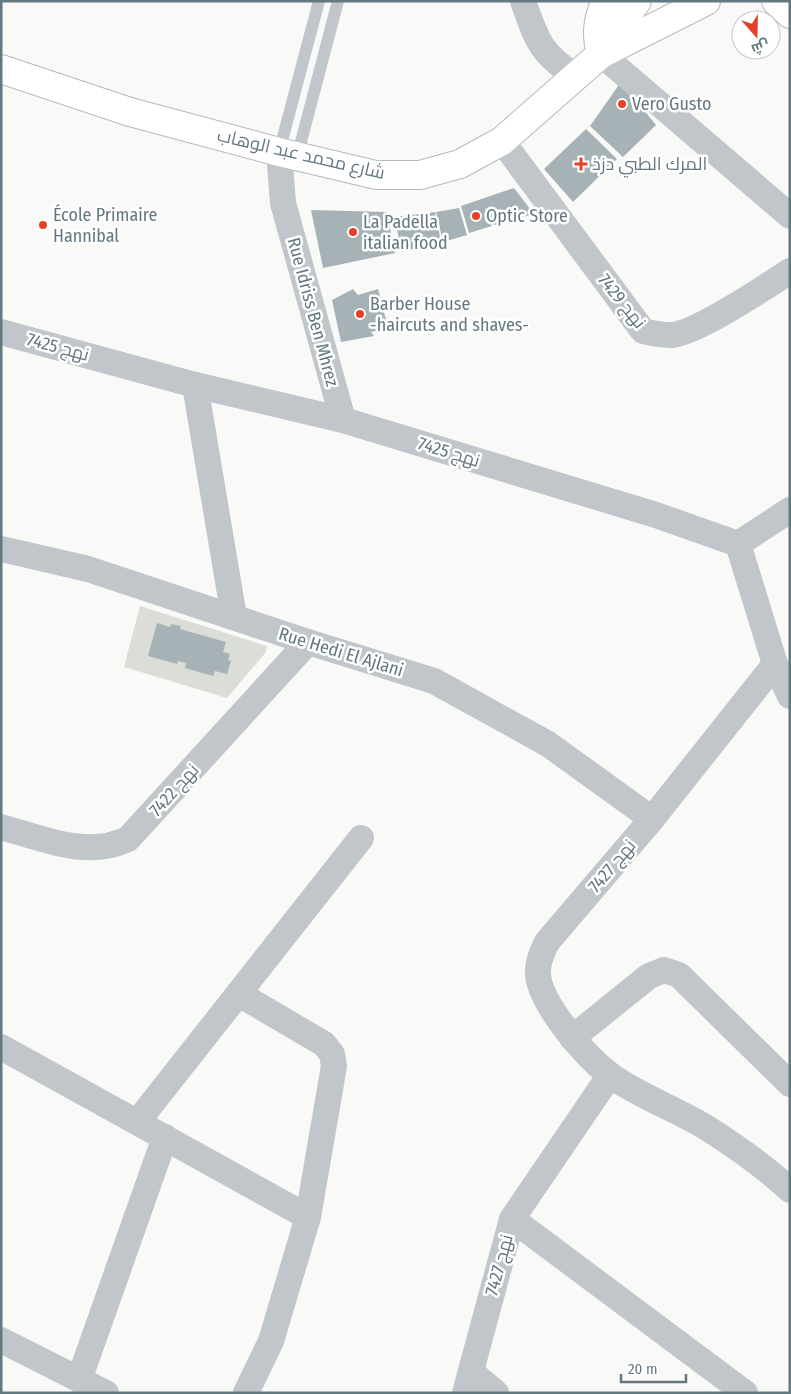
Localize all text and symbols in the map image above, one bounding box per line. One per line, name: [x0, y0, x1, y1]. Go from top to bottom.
north arrow: [731, 10, 781, 60]
text: ش: [749, 36, 772, 58]
place label: Vero Gusto: [632, 93, 712, 115]
marker: Vero Gusto: [616, 98, 628, 110]
street label: شارع محمد عبد الوهاب: [215, 124, 387, 185]
place label: المرك الطبي دزذ: [592, 153, 707, 178]
marker: المرك الطبي دزذ: [574, 157, 588, 171]
place label: École Primaire Hannibal: [53, 203, 158, 247]
place label: Optic Store: [486, 205, 568, 227]
marker: Optic Store: [470, 210, 482, 222]
place label: La Padella italian food: [363, 211, 448, 254]
marker: École Primaire Hannibal: [37, 219, 49, 231]
marker: La Padella italian food: [347, 226, 359, 238]
street label: Rue Idriss Ben Mhrez: [283, 235, 343, 389]
street label: نهج 7429: [593, 269, 651, 333]
place label: Barber House -haircuts and shaves-: [370, 293, 529, 336]
marker: Barber House -haircuts and shaves-: [354, 308, 366, 320]
street label: نهج 7425: [24, 328, 92, 367]
street label: نهج 7425: [415, 432, 483, 473]
street label: Rue Hedi El Ajlani: [276, 623, 406, 681]
street label: نهج 7422: [145, 759, 204, 822]
street label: نهج 7427: [583, 835, 641, 898]
street label: نهج 7427: [480, 1232, 519, 1298]
scale bar: [621, 1352, 686, 1384]
text: 20 m: [628, 1360, 658, 1378]

